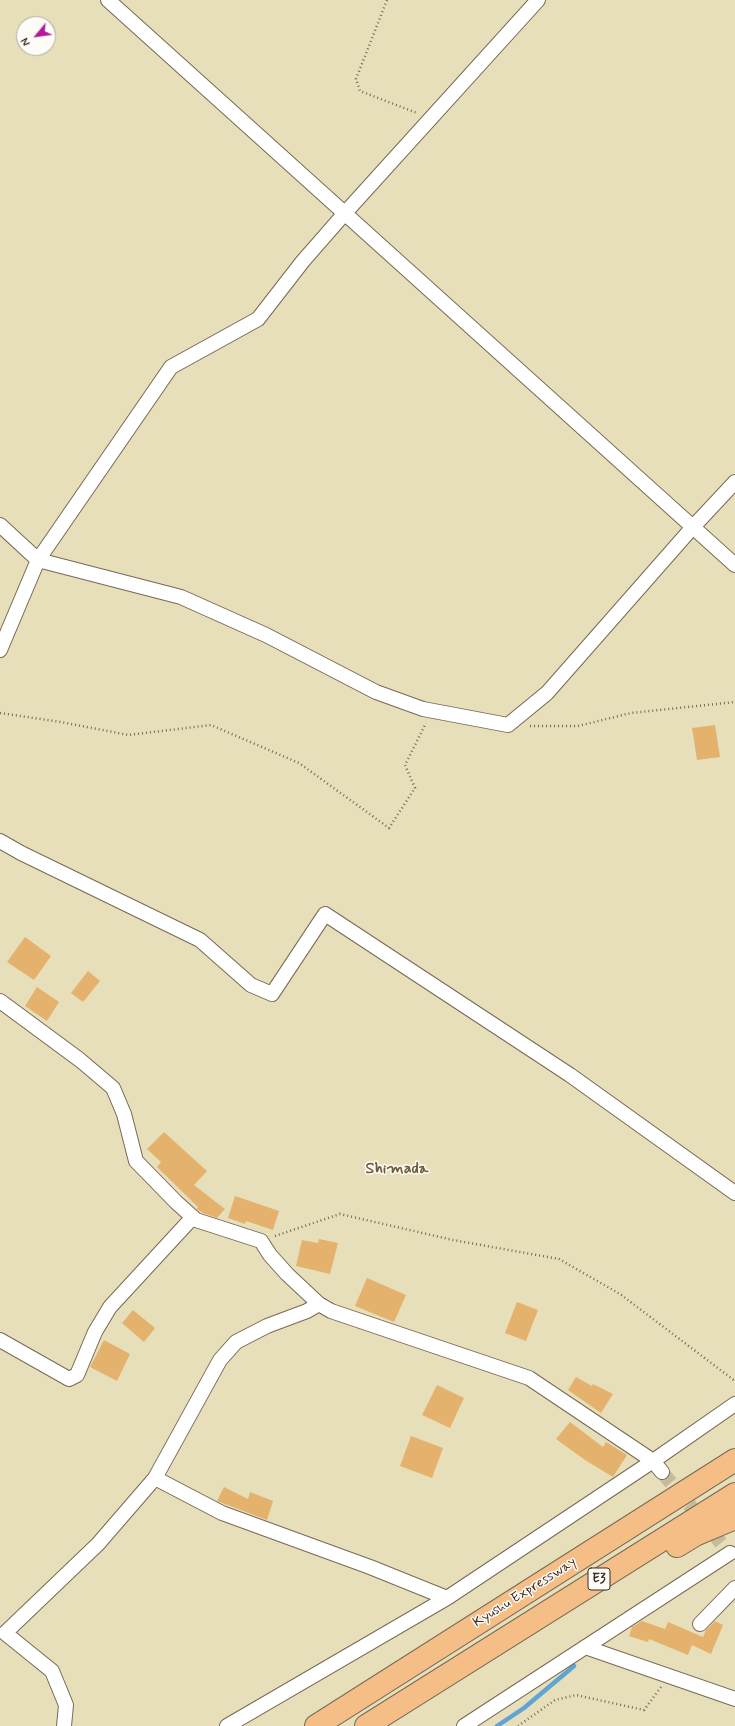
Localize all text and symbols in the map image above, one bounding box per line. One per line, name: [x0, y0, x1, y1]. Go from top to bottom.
north arrow: [16, 16, 56, 56]
text: N: [18, 35, 34, 48]
district label: Shimada: [366, 1160, 428, 1180]
street label: Kyushu Expressway: [470, 1554, 580, 1632]
road number: E3: [588, 1568, 610, 1590]

